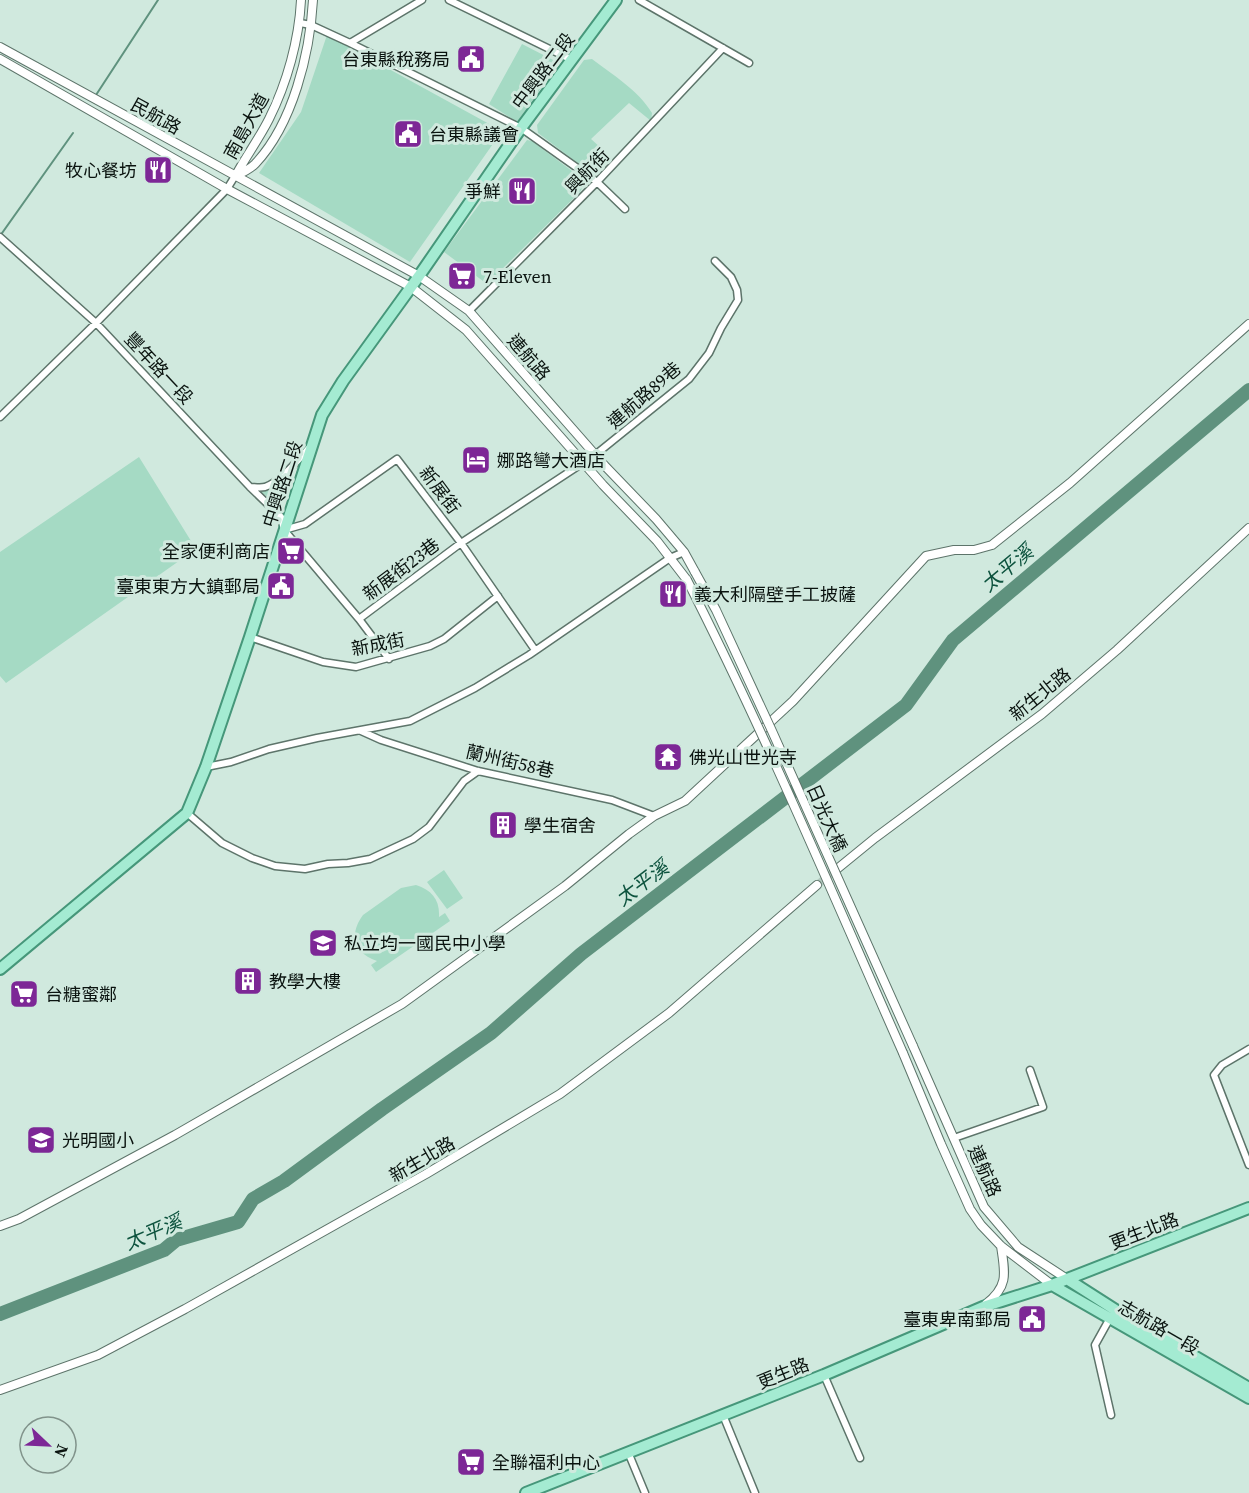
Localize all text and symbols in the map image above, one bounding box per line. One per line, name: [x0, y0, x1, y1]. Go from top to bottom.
street label: 中興路二段: [506, 28, 580, 114]
public building icon: 台東縣稅務局: [455, 43, 487, 75]
place label: 台東縣稅務局: [342, 47, 450, 72]
street label: 南島大道: [218, 88, 274, 164]
street label: 民航路: [126, 92, 186, 140]
public building icon: 台東縣議會: [392, 118, 424, 150]
place label: 台東縣議會: [429, 122, 519, 147]
street label: 興航街: [559, 143, 615, 199]
restaurant icon: 牧心餐坊: [142, 154, 174, 186]
place label: 牧心餐坊: [65, 158, 137, 183]
restaurant icon: 爭鮮: [506, 175, 538, 207]
place label: 爭鮮: [465, 179, 501, 204]
supermarket icon: 7-Eleven: [446, 260, 478, 292]
place label: 7-Eleven: [483, 264, 552, 289]
street label: 豐年路一段: [119, 327, 199, 409]
street label: 連航路: [502, 328, 556, 386]
street label: 連航路89巷: [602, 356, 686, 434]
street label: 中興路二段: [256, 437, 308, 531]
hotel icon: 娜路彎大酒店: [460, 444, 492, 476]
place label: 娜路彎大酒店: [497, 448, 605, 473]
street label: 新展街: [414, 461, 466, 519]
street label: 新展街23巷: [358, 532, 444, 606]
supermarket icon: 全家便利商店: [275, 535, 307, 567]
water label: 太平溪: [975, 536, 1041, 598]
place label: 全家便利商店: [162, 539, 270, 564]
public building icon: 臺東東方大鎮郵局: [265, 570, 297, 602]
place label: 臺東東方大鎮郵局: [116, 574, 260, 599]
restaurant icon: 義大利隔壁手工披薩: [657, 578, 689, 610]
place label: 義大利隔壁手工披薩: [694, 582, 856, 607]
street label: 新成街: [349, 627, 407, 661]
street label: 新生北路: [1004, 662, 1076, 726]
street label: 蘭州街58巷: [463, 739, 557, 783]
temple icon: 佛光山世光寺: [652, 741, 684, 773]
place label: 佛光山世光寺: [689, 745, 797, 770]
street label: 日光大橋: [801, 780, 853, 856]
building icon: 學生宿舍: [487, 809, 519, 841]
place label: 學生宿舍: [524, 813, 596, 838]
water label: 太平溪: [610, 852, 677, 912]
school or university icon: 私立均一國民中小學: [307, 927, 339, 959]
place label: 私立均一國民中小學: [344, 931, 506, 956]
building icon: 教學大樓: [232, 965, 264, 997]
place label: 教學大樓: [269, 969, 341, 994]
supermarket icon: 台糖蜜鄰: [8, 978, 40, 1010]
place label: 台糖蜜鄰: [45, 982, 117, 1007]
school or university icon: 光明國小: [25, 1124, 57, 1156]
place label: 光明國小: [62, 1128, 134, 1153]
street label: 新生北路: [385, 1130, 459, 1188]
street label: 連航路: [963, 1141, 1007, 1201]
water label: 太平溪: [120, 1206, 189, 1257]
street label: 更生北路: [1106, 1206, 1182, 1256]
street label: 志航路一段: [1114, 1294, 1204, 1360]
public building icon: 臺東卑南郵局: [1016, 1303, 1048, 1335]
place label: 臺東卑南郵局: [903, 1307, 1011, 1332]
street label: 更生路: [753, 1351, 813, 1395]
north arrow: [18, 1415, 78, 1475]
text: N: [49, 1441, 74, 1461]
supermarket icon: 全聯福利中心: [455, 1446, 487, 1478]
place label: 全聯福利中心: [492, 1450, 600, 1475]

